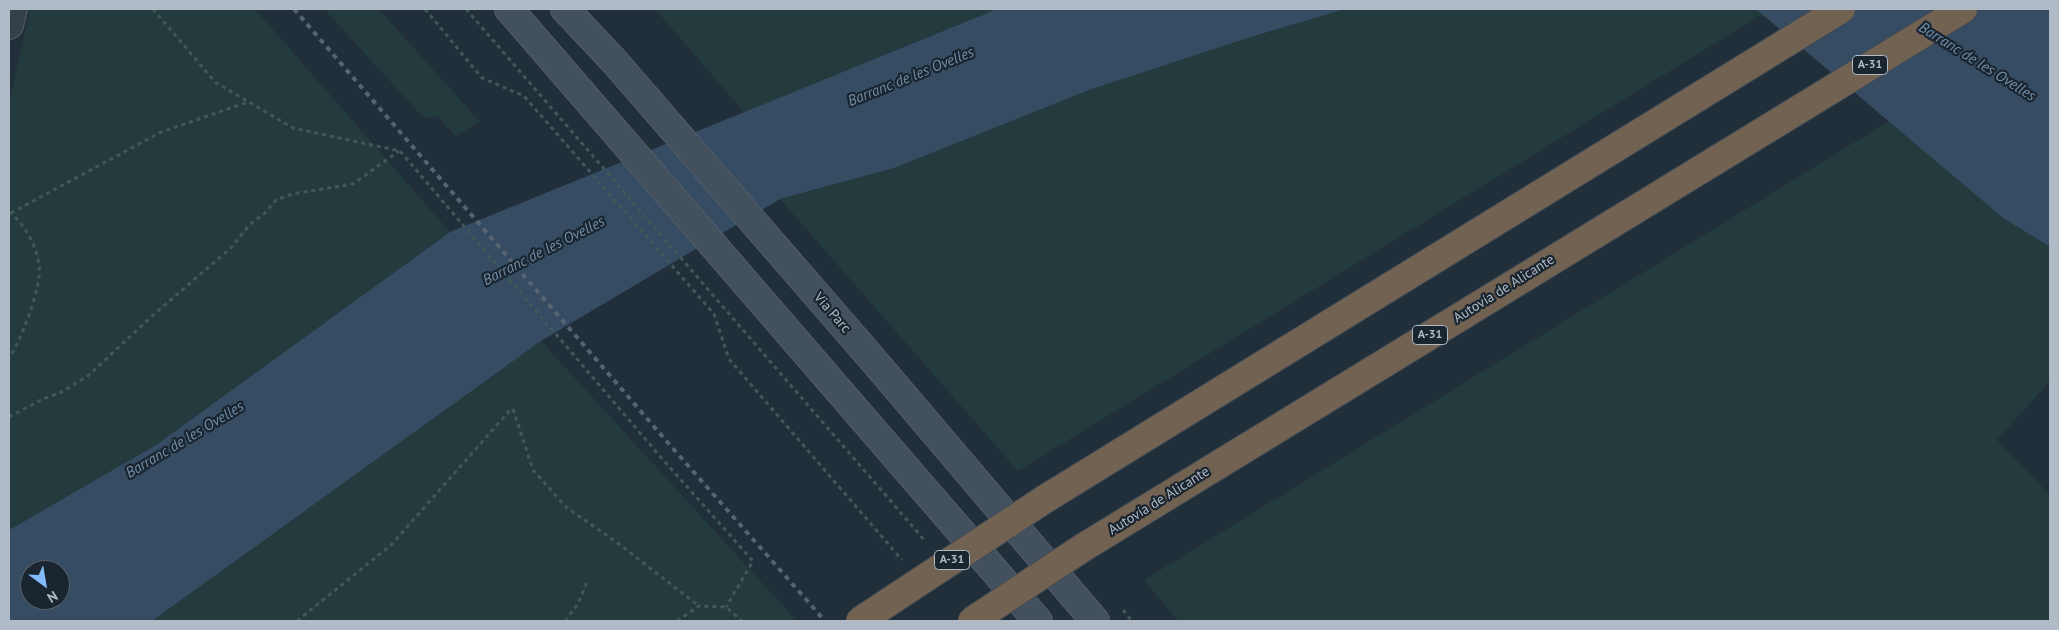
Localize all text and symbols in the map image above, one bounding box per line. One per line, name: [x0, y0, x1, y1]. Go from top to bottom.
water label: Barranc de les Ovelles: [1915, 19, 2039, 105]
water label: Barranc de les Ovelles: [845, 43, 977, 111]
road number: A-31: [1852, 56, 1888, 74]
water label: Barranc de les Ovelles: [480, 212, 608, 290]
street label: Autovía de Alicante: [1450, 251, 1558, 327]
street label: Via Parc: [810, 289, 854, 337]
road number: A-31: [1412, 326, 1448, 344]
water label: Barranc de les Ovelles: [123, 398, 247, 482]
street label: Autovía de Alicante: [1105, 463, 1213, 539]
road number: A-31: [934, 550, 970, 570]
north arrow: [20, 560, 70, 610]
text: N: [44, 587, 61, 607]

